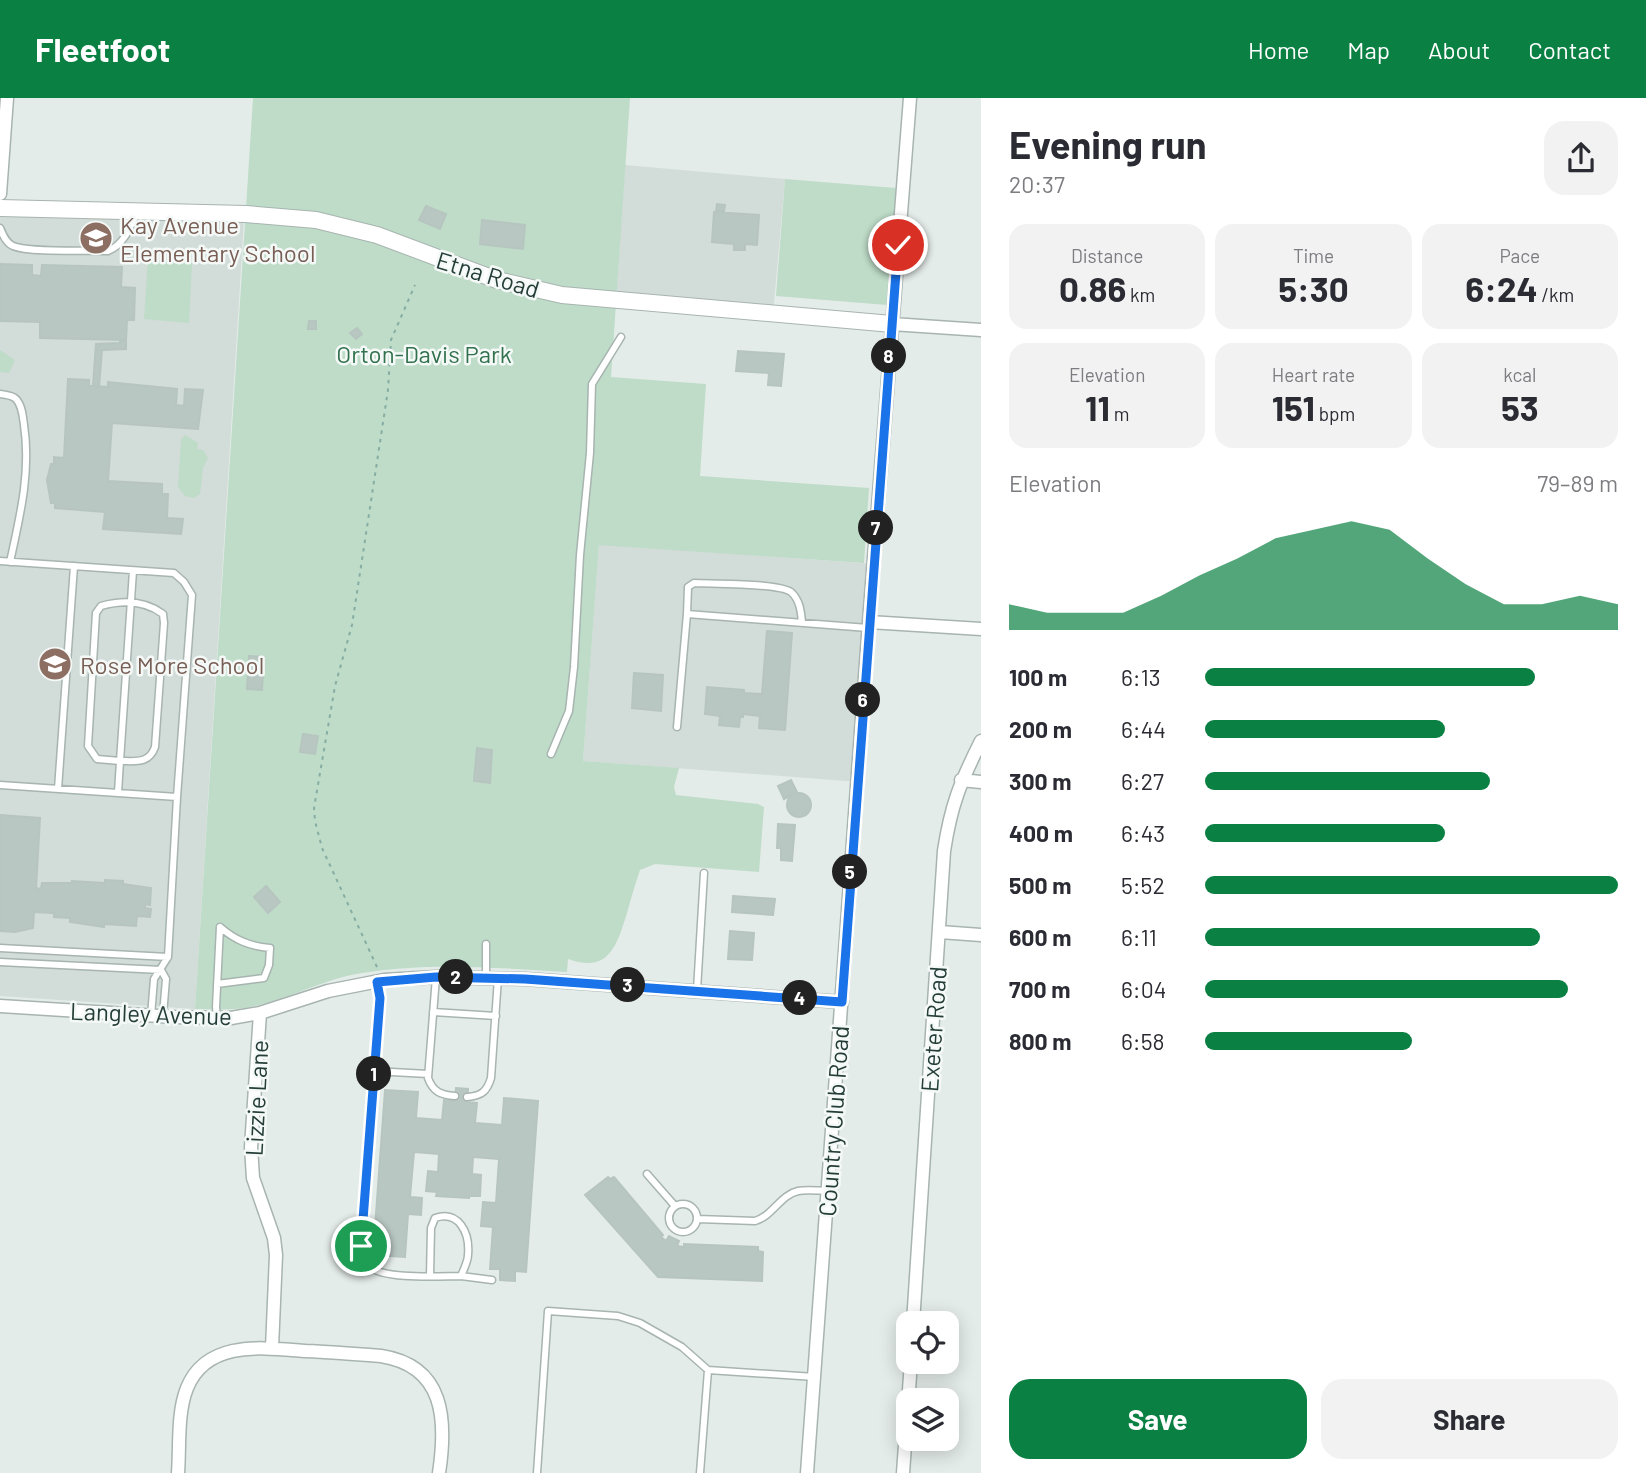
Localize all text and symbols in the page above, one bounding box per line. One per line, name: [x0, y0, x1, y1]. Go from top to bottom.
text: Fleetfoot: [35, 29, 170, 69]
text: Home: [1248, 35, 1309, 64]
text: Map: [1347, 35, 1390, 64]
text: About: [1428, 35, 1490, 64]
text: Contact: [1528, 35, 1611, 64]
text: Evening run: [1009, 121, 1207, 167]
button: share: [1544, 121, 1618, 195]
text: 20:37: [1009, 170, 1065, 198]
place label: Kay Avenue Elementary School: [120, 210, 315, 267]
pin: [868, 215, 928, 275]
school or university icon: Kay Avenue Elementary School: [77, 219, 115, 257]
icon: check: [879, 226, 917, 264]
text: Distance: [1071, 244, 1143, 267]
text: Time: [1293, 244, 1334, 267]
text: Pace: [1499, 244, 1540, 267]
street label: Etna Road: [433, 245, 543, 303]
text: 0.86: [1059, 267, 1126, 309]
text: 5:30: [1278, 267, 1349, 309]
text: 6:24: [1465, 267, 1538, 309]
text: km: [1126, 283, 1155, 306]
text: /km: [1538, 283, 1574, 306]
pin: 8: [872, 338, 906, 374]
park label: Orton-Davis Park: [336, 339, 512, 368]
text: 8: [883, 344, 894, 367]
text: Elevation: [1069, 363, 1145, 386]
text: Heart rate: [1272, 363, 1355, 386]
text: kcal: [1503, 363, 1536, 386]
text: 11: [1085, 386, 1110, 428]
text: 151: [1272, 386, 1315, 428]
text: 53: [1501, 386, 1539, 428]
text: m: [1110, 402, 1129, 425]
text: bpm: [1315, 402, 1355, 425]
text: Elevation: [1009, 469, 1102, 497]
text: 79–89 m: [1537, 469, 1618, 497]
pin: 7: [858, 510, 894, 546]
text: 7: [871, 516, 880, 539]
school or university icon: Rose More School: [36, 645, 74, 683]
place label: Rose More School: [80, 650, 264, 679]
text: 100 m: [1009, 663, 1067, 691]
text: 6:13: [1121, 663, 1161, 691]
pin: 6: [846, 682, 880, 718]
text: 6: [857, 688, 868, 711]
text: 200 m: [1009, 715, 1072, 743]
text: 6:44: [1121, 715, 1166, 743]
text: 300 m: [1009, 767, 1071, 795]
text: 6:27: [1121, 767, 1164, 795]
text: 400 m: [1009, 819, 1073, 847]
text: 6:43: [1121, 819, 1165, 847]
pin: 5: [832, 854, 868, 890]
text: 5: [844, 860, 855, 883]
text: 500 m: [1009, 871, 1071, 899]
text: 5:52: [1121, 871, 1165, 899]
text: 600 m: [1009, 923, 1071, 951]
text: 6:11: [1121, 923, 1157, 951]
pin: 2: [438, 960, 474, 994]
text: 2: [450, 965, 461, 988]
street label: Exeter Road: [914, 965, 952, 1093]
pin: 3: [610, 968, 646, 1002]
text: 3: [622, 973, 633, 996]
text: 700 m: [1009, 975, 1070, 1003]
text: 6:04: [1121, 975, 1166, 1003]
pin: 4: [782, 981, 818, 1016]
text: 4: [794, 986, 805, 1009]
street label: Langley Avenue: [70, 996, 232, 1030]
street label: Country Club Road: [812, 1025, 854, 1217]
text: 800 m: [1009, 1027, 1071, 1055]
text: 6:58: [1121, 1027, 1164, 1055]
street label: Lizzie Lane: [238, 1039, 274, 1157]
pin: 1: [356, 1056, 392, 1091]
text: 1: [370, 1062, 377, 1085]
pin: [331, 1216, 391, 1276]
icon: arrive: [342, 1227, 380, 1265]
map controls: [896, 1311, 959, 1451]
button: locate: [896, 1311, 959, 1374]
button: Save: [1009, 1379, 1307, 1459]
button: Share: [1321, 1379, 1618, 1459]
button: layers: [896, 1388, 959, 1451]

